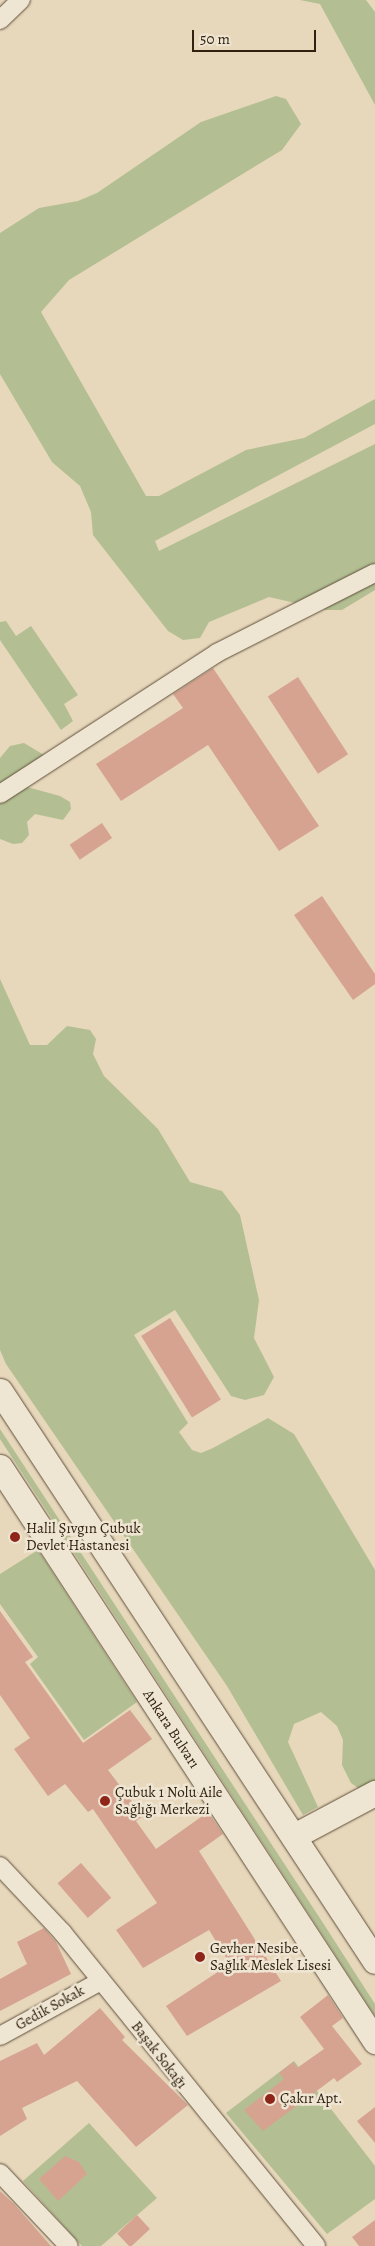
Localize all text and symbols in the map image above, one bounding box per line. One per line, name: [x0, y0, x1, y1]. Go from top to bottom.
scale bar: [195, 20, 319, 52]
text: 50 m: [200, 29, 230, 49]
place label: Halil Şıvgın Çubuk Devlet Hastanesi: [26, 1519, 141, 1554]
marker: Halil Şıvgın Çubuk Devlet Hastanesi: [8, 1530, 22, 1544]
street label: Ankara Bulvarı: [139, 1686, 203, 1772]
place label: Çubuk 1 Nolu Aile Sağlığı Merkezi: [115, 1783, 223, 1818]
marker: Çubuk 1 Nolu Aile Sağlığı Merkezi: [99, 1795, 111, 1807]
place label: Gevher Nesibe Sağlık Meslek Lisesi: [210, 1939, 331, 1974]
marker: Gevher Nesibe Sağlık Meslek Lisesi: [194, 1951, 206, 1963]
street label: Gedik Sokak: [12, 1982, 88, 2034]
street label: Başak Sokağı: [127, 2018, 191, 2092]
place label: Çakır Apt.: [280, 2090, 343, 2108]
marker: Çakır Apt.: [264, 2093, 276, 2105]

